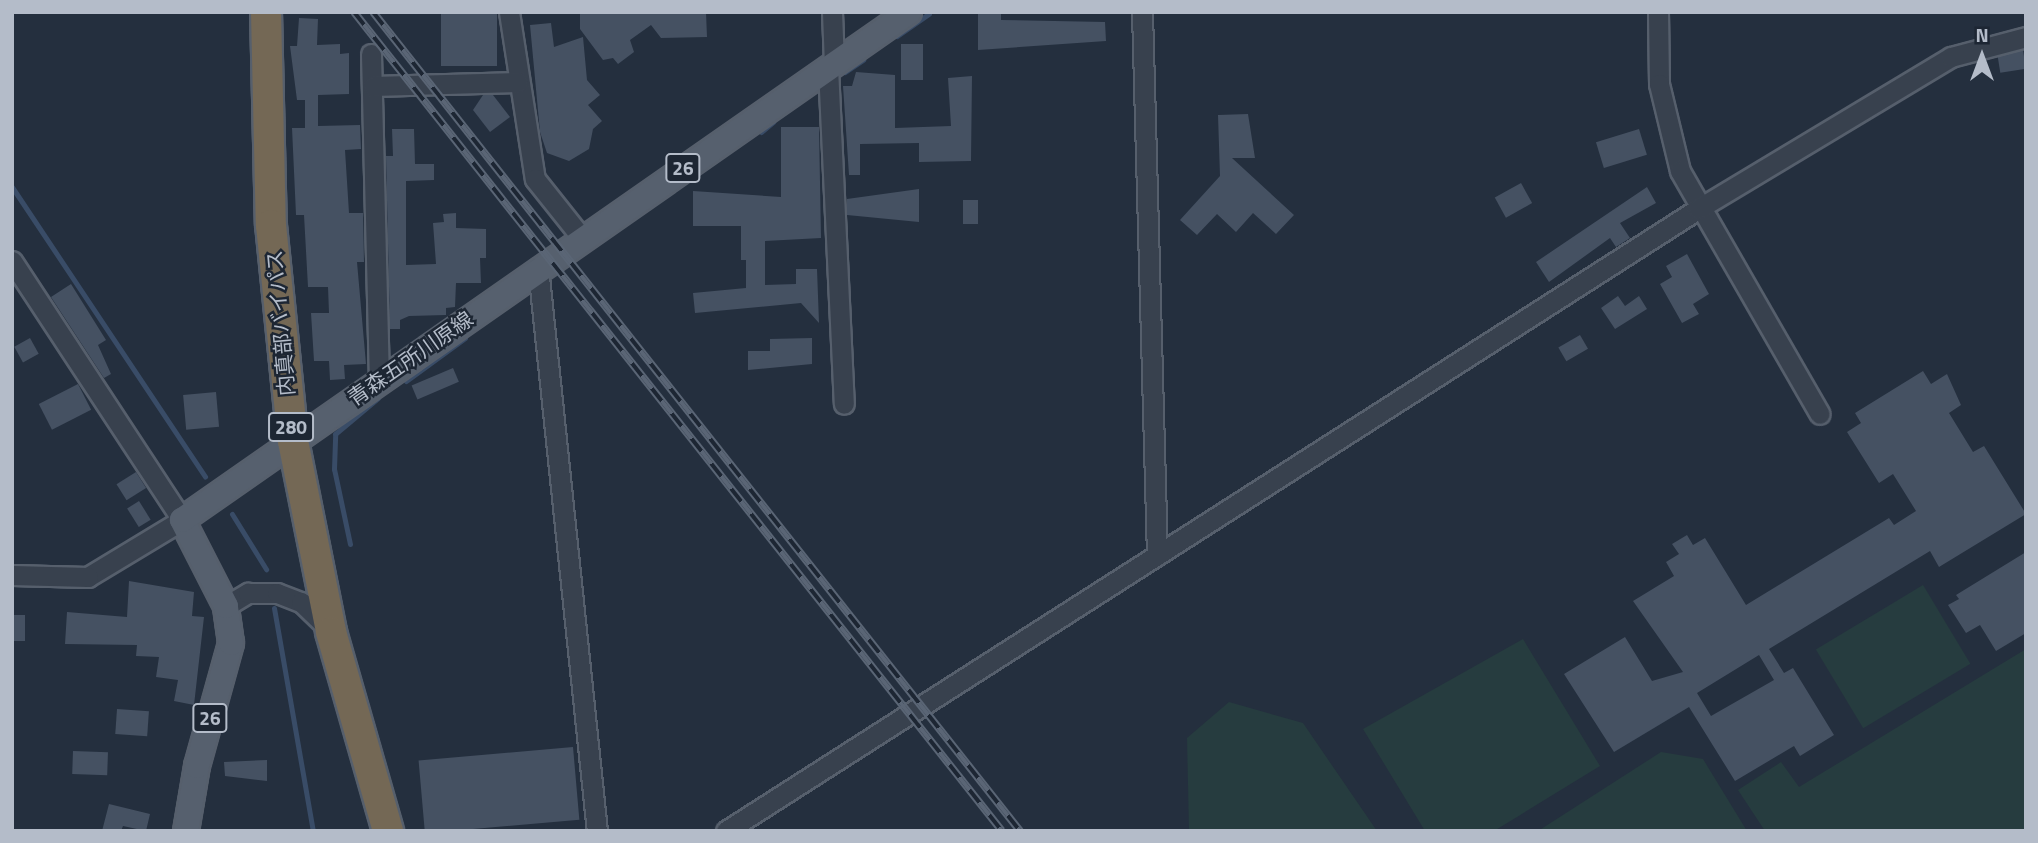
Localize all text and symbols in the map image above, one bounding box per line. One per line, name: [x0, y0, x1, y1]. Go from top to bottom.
text: N: [1975, 20, 1989, 49]
north arrow: [1947, 21, 2017, 91]
road number: 26: [664, 152, 702, 184]
street label: 内真部バイパス: [261, 249, 299, 397]
street label: 青森五所川原線: [343, 306, 477, 410]
road number: 280: [266, 412, 316, 442]
road number: 26: [191, 702, 229, 734]

